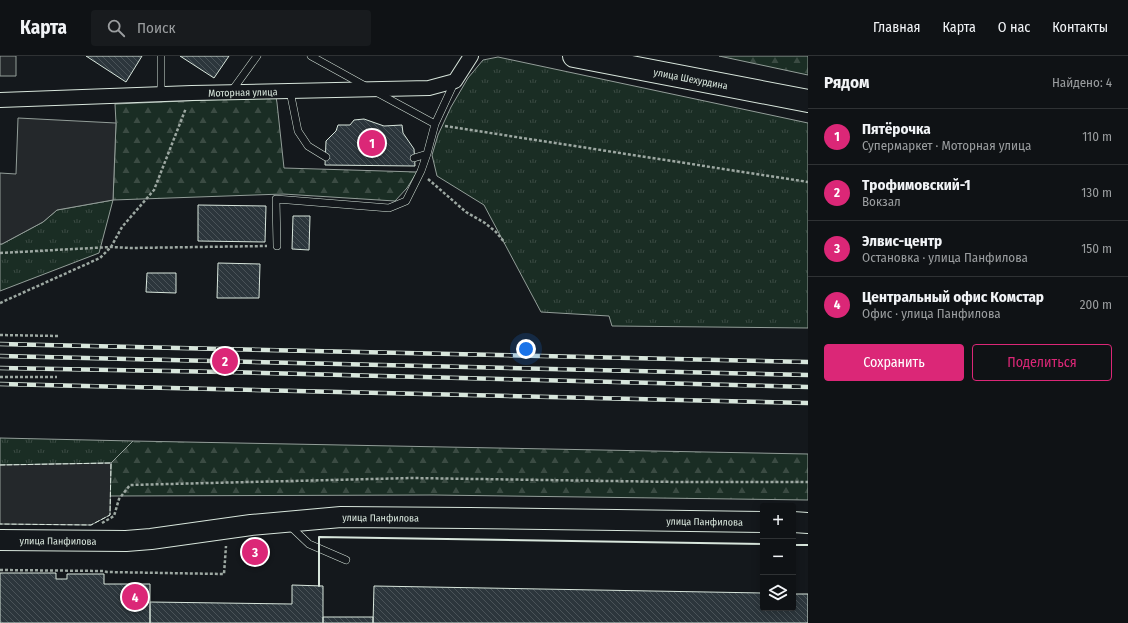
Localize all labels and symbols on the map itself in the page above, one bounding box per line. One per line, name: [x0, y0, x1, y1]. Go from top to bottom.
street label: улица Шехурдина: [653, 66, 729, 92]
street label: Моторная улица: [208, 86, 278, 100]
pin: 1: [359, 128, 385, 158]
your location: [516, 339, 536, 359]
pin: 2: [212, 346, 238, 376]
street label: улица Панфилова: [342, 512, 419, 525]
street label: улица Панфилова: [666, 516, 743, 529]
street label: улица Панфилова: [20, 535, 96, 548]
pin: 3: [242, 537, 268, 567]
pin: 4: [122, 582, 148, 612]

